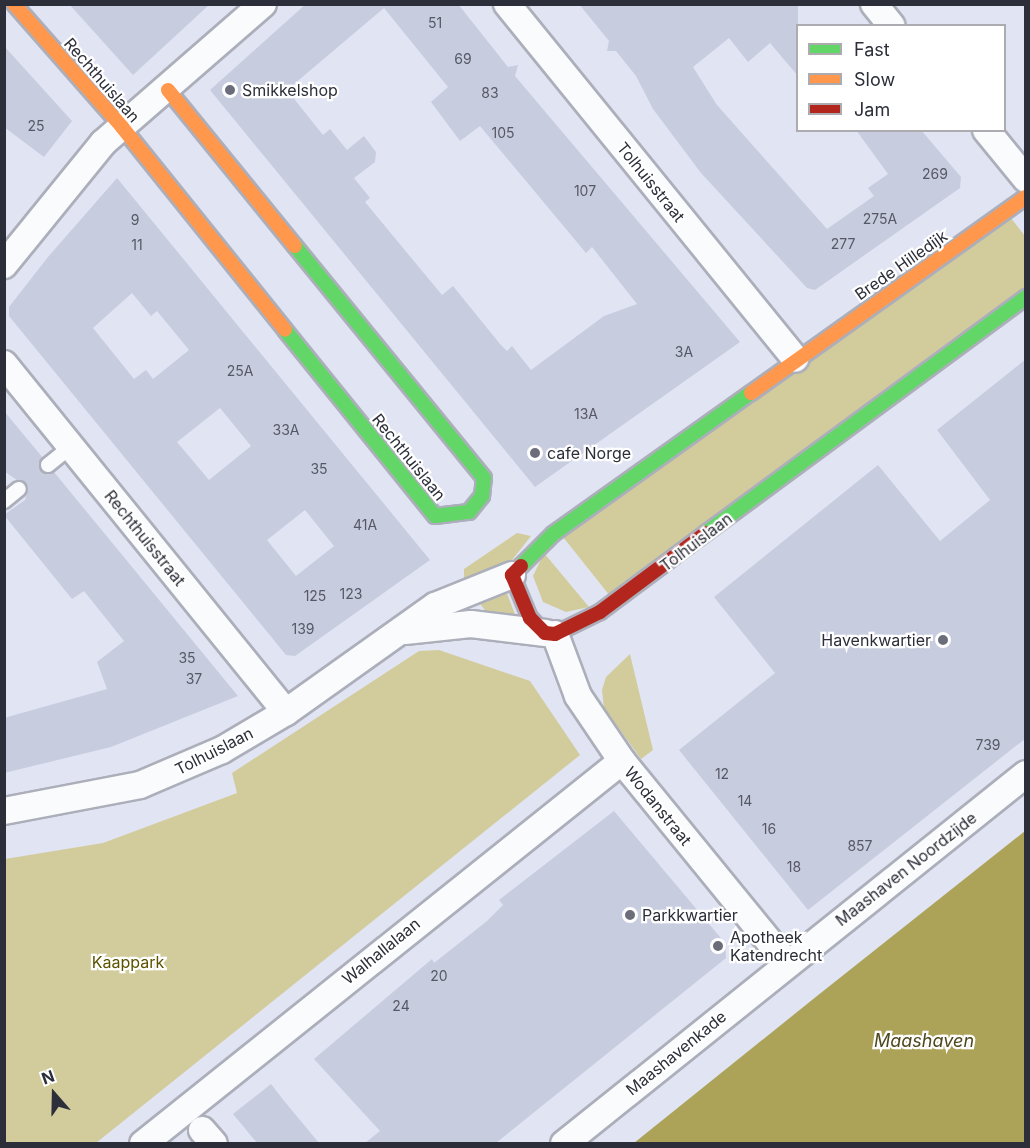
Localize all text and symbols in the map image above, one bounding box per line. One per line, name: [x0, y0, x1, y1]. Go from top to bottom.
house number: 51: [428, 15, 442, 31]
legend: [796, 24, 1006, 132]
street label: Rechthuislaan: [60, 34, 144, 126]
text: Fast: [854, 39, 890, 60]
house number: 69: [454, 51, 472, 67]
text: Slow: [854, 69, 895, 90]
place label: Smikkelshop: [242, 80, 338, 100]
marker: Smikkelshop: [223, 83, 237, 97]
house number: 83: [481, 85, 499, 101]
text: Jam: [854, 99, 890, 120]
house number: 25: [27, 118, 45, 134]
house number: 105: [491, 125, 515, 141]
street label: Tolhuisstraat: [613, 138, 689, 226]
house number: 269: [922, 166, 948, 182]
house number: 107: [574, 183, 596, 199]
house number: 275A: [863, 211, 897, 227]
house number: 9: [131, 212, 139, 228]
street label: Brede Hilledijk: [851, 226, 951, 304]
house number: 277: [831, 236, 855, 252]
house number: 11: [131, 237, 143, 253]
house number: 3A: [675, 344, 693, 360]
house number: 25A: [227, 363, 253, 379]
house number: 13A: [574, 406, 598, 422]
street label: Rechthuislaan: [368, 410, 450, 504]
house number: 33A: [273, 422, 299, 438]
place label: cafe Norge: [547, 443, 631, 463]
marker: cafe Norge: [528, 446, 542, 460]
house number: 35: [310, 461, 328, 477]
street label: Rechthuisstraat: [101, 486, 189, 590]
street label: Tolhuislaan: [656, 509, 736, 575]
house number: 41A: [353, 517, 377, 533]
house number: 123: [340, 586, 362, 602]
house number: 125: [304, 588, 326, 604]
house number: 139: [291, 621, 315, 637]
place label: Havenkwartier: [821, 630, 931, 650]
marker: Havenkwartier: [936, 633, 950, 647]
house number: 35: [178, 650, 196, 666]
house number: 37: [186, 671, 202, 687]
street label: Tolhuislaan: [172, 723, 256, 779]
house number: 739: [975, 737, 1001, 753]
street label: Wodanstraat: [620, 763, 696, 849]
house number: 12: [715, 766, 729, 782]
house number: 14: [738, 793, 752, 809]
street label: Maashaven Noordzijde: [832, 808, 980, 930]
house number: 16: [762, 821, 776, 837]
house number: 857: [847, 838, 873, 854]
house number: 18: [787, 859, 801, 875]
place label: Parkkwartier: [642, 905, 738, 925]
marker: Parkkwartier: [623, 908, 637, 922]
street label: Walhallalaan: [338, 914, 424, 988]
place label: Apotheek Katendrecht: [730, 927, 822, 965]
marker: Apotheek Katendrecht: [711, 939, 725, 953]
park label: Kaappark: [92, 952, 164, 972]
house number: 20: [430, 968, 448, 984]
house number: 24: [392, 998, 410, 1014]
street label: Maashavenkade: [622, 1007, 730, 1099]
water label: Maashaven: [874, 1030, 974, 1052]
north arrow: [24, 1064, 84, 1124]
text: N: [39, 1066, 57, 1089]

